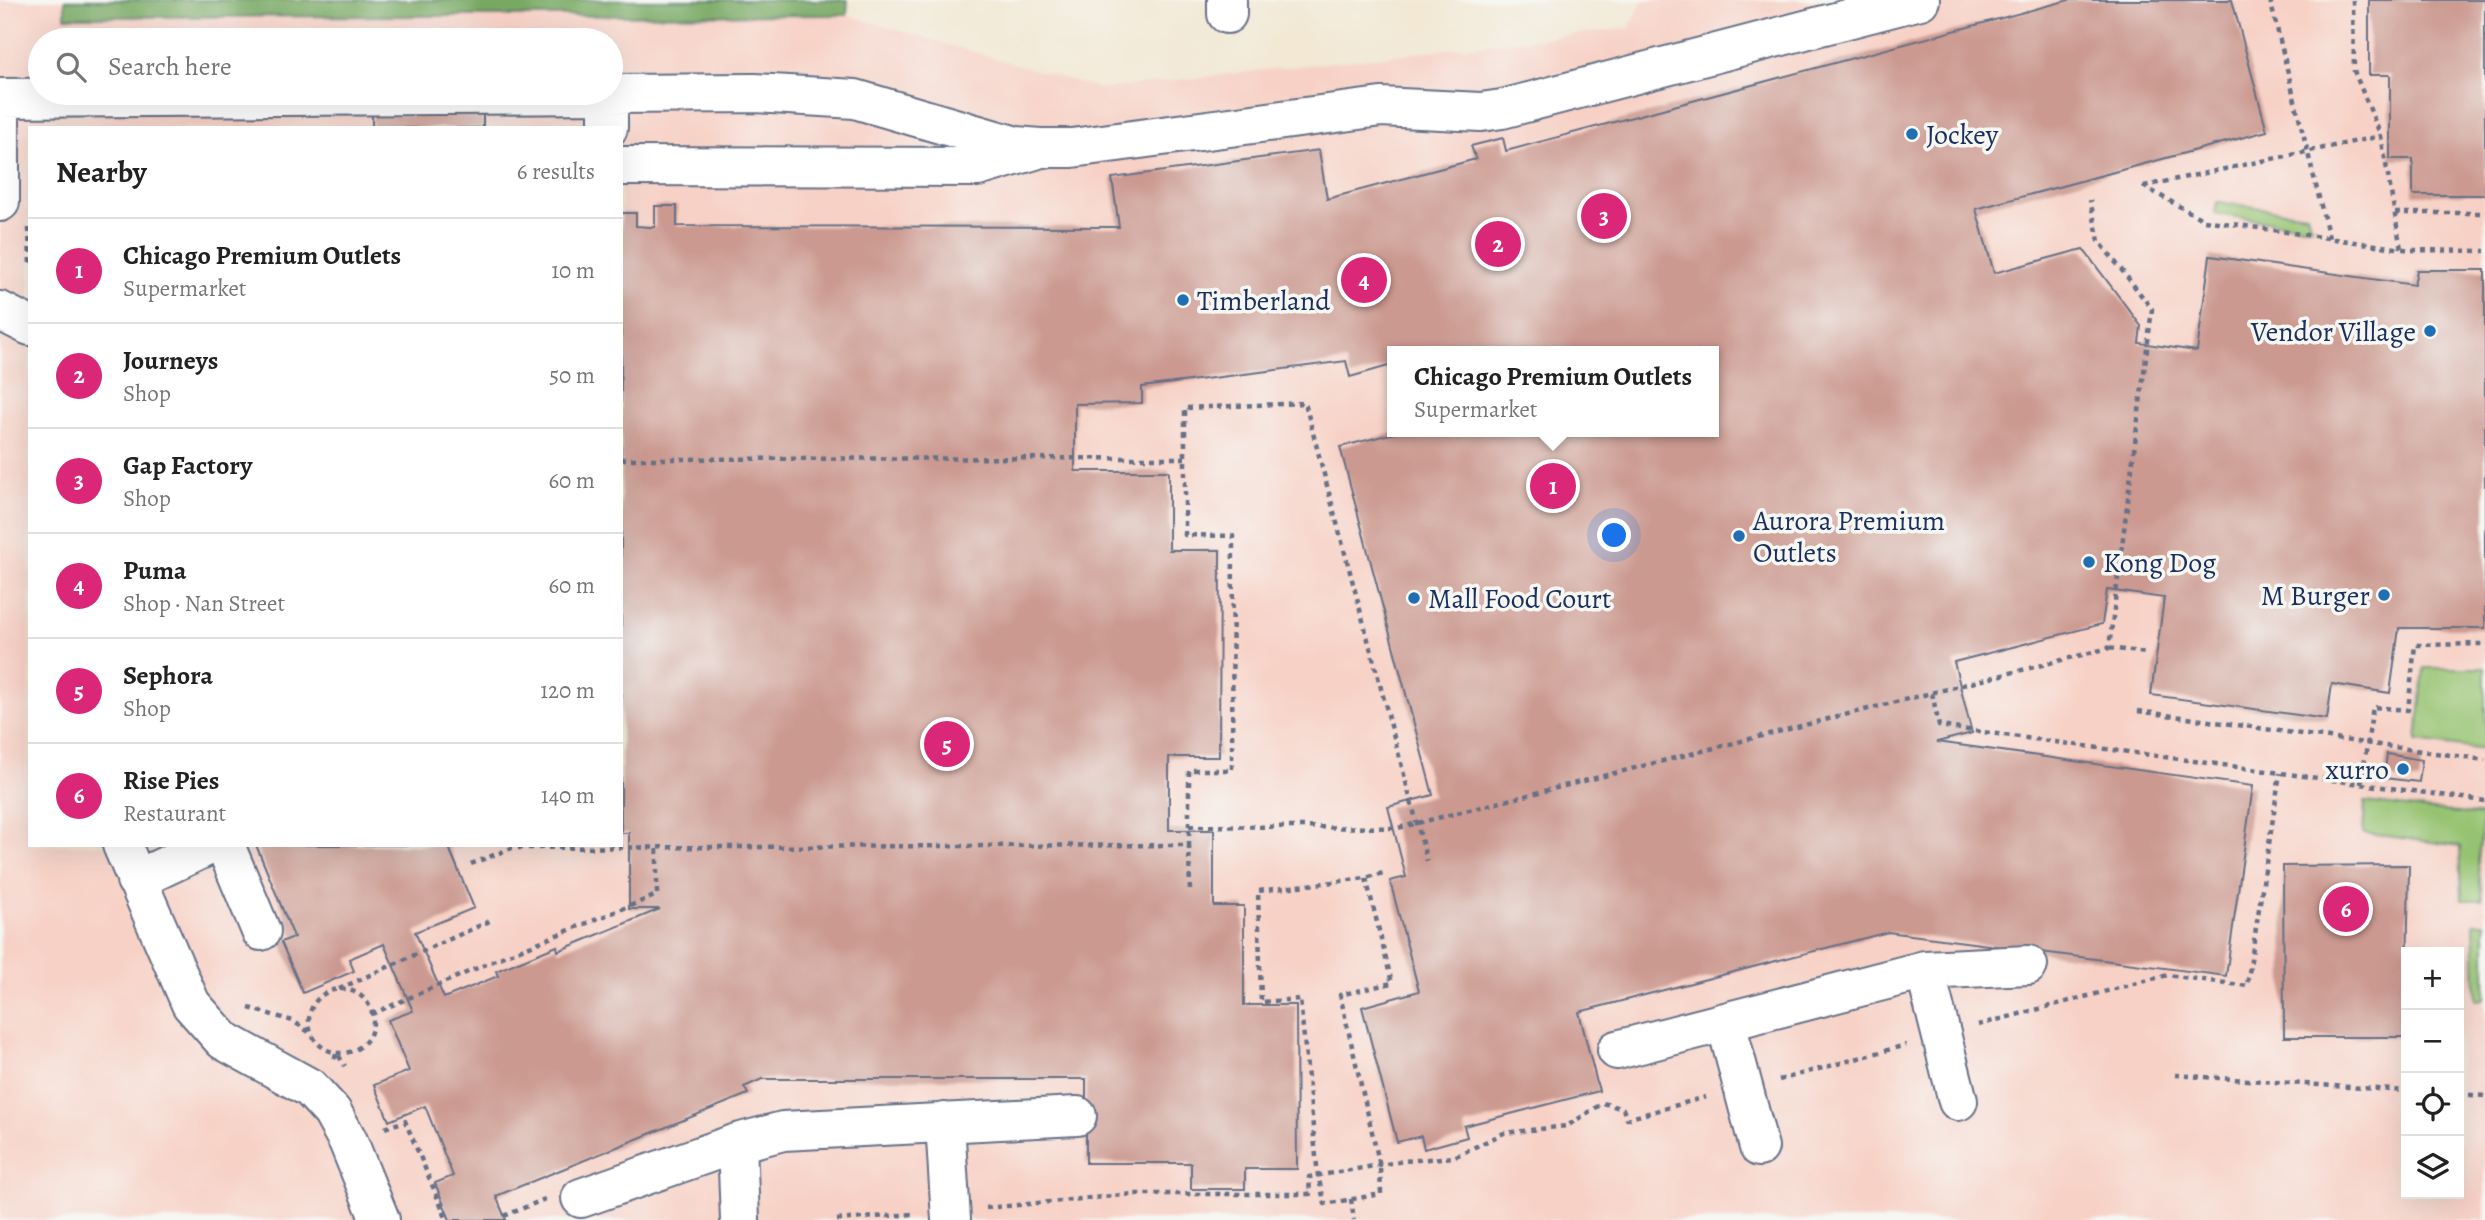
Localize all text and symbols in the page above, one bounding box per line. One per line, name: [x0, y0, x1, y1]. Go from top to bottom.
search box: [28, 28, 623, 105]
icon: search: [52, 48, 90, 86]
text: Search here: [108, 49, 232, 84]
place label: Jockey: [1926, 116, 1999, 154]
marker: Jockey: [1904, 126, 1920, 142]
text: Nearby: [56, 152, 147, 192]
text: 6 results: [517, 156, 595, 187]
pin: 3: [1581, 190, 1627, 242]
pin: 2: [1475, 218, 1521, 270]
text: Chicago Premium Outlets: [123, 238, 401, 273]
pin: 4: [1341, 254, 1387, 306]
text: 1: [75, 255, 83, 286]
text: 10 m: [551, 255, 595, 286]
text: Supermarket: [123, 273, 246, 304]
place label: Timberland: [1197, 282, 1331, 320]
marker: Timberland: [1175, 292, 1191, 308]
place label: Vendor Village: [2250, 313, 2416, 351]
marker: Vendor Village: [2422, 323, 2438, 339]
text: Journeys: [123, 343, 218, 378]
popup: [1387, 346, 1719, 437]
text: Chicago Premium Outlets: [1414, 359, 1692, 394]
text: 2: [73, 360, 85, 391]
text: 50 m: [549, 360, 595, 391]
text: Shop: [123, 378, 171, 409]
text: Supermarket: [1414, 394, 1537, 425]
text: Gap Factory: [123, 448, 252, 483]
pin: 1: [1530, 460, 1576, 512]
text: 3: [74, 465, 84, 496]
text: 60 m: [548, 465, 595, 496]
text: Shop: [123, 483, 171, 514]
place label: Aurora Premium Outlets: [1752, 502, 1945, 572]
your location: [1597, 518, 1631, 552]
marker: Aurora Premium Outlets: [1731, 528, 1747, 544]
place label: Kong Dog: [2103, 544, 2216, 582]
text: Puma: [123, 553, 187, 588]
marker: Kong Dog: [2081, 554, 2097, 570]
text: 4: [74, 570, 84, 601]
text: 60 m: [548, 570, 595, 601]
place label: M Burger: [2261, 577, 2370, 615]
place label: Mall Food Court: [1428, 580, 1611, 618]
marker: M Burger: [2376, 587, 2392, 603]
text: Shop · Nan Street: [123, 588, 285, 619]
marker: Mall Food Court: [1406, 590, 1422, 606]
text: Sephora: [123, 658, 213, 693]
text: 5: [74, 675, 84, 706]
text: 120 m: [540, 675, 595, 706]
text: Shop: [123, 693, 171, 724]
pin: 5: [924, 718, 970, 770]
place label: xurro: [2325, 751, 2389, 789]
marker: xurro: [2395, 761, 2411, 777]
text: Rise Pies: [123, 763, 219, 798]
text: 6: [74, 780, 84, 811]
text: 140 m: [541, 780, 595, 811]
text: Restaurant: [123, 798, 226, 829]
pin: 6: [2323, 883, 2369, 935]
map controls: [2401, 947, 2464, 1199]
button: +: [2401, 947, 2464, 1010]
button: −: [2401, 1010, 2464, 1073]
button: locate: [2401, 1073, 2464, 1136]
button: layers: [2401, 1136, 2464, 1199]

